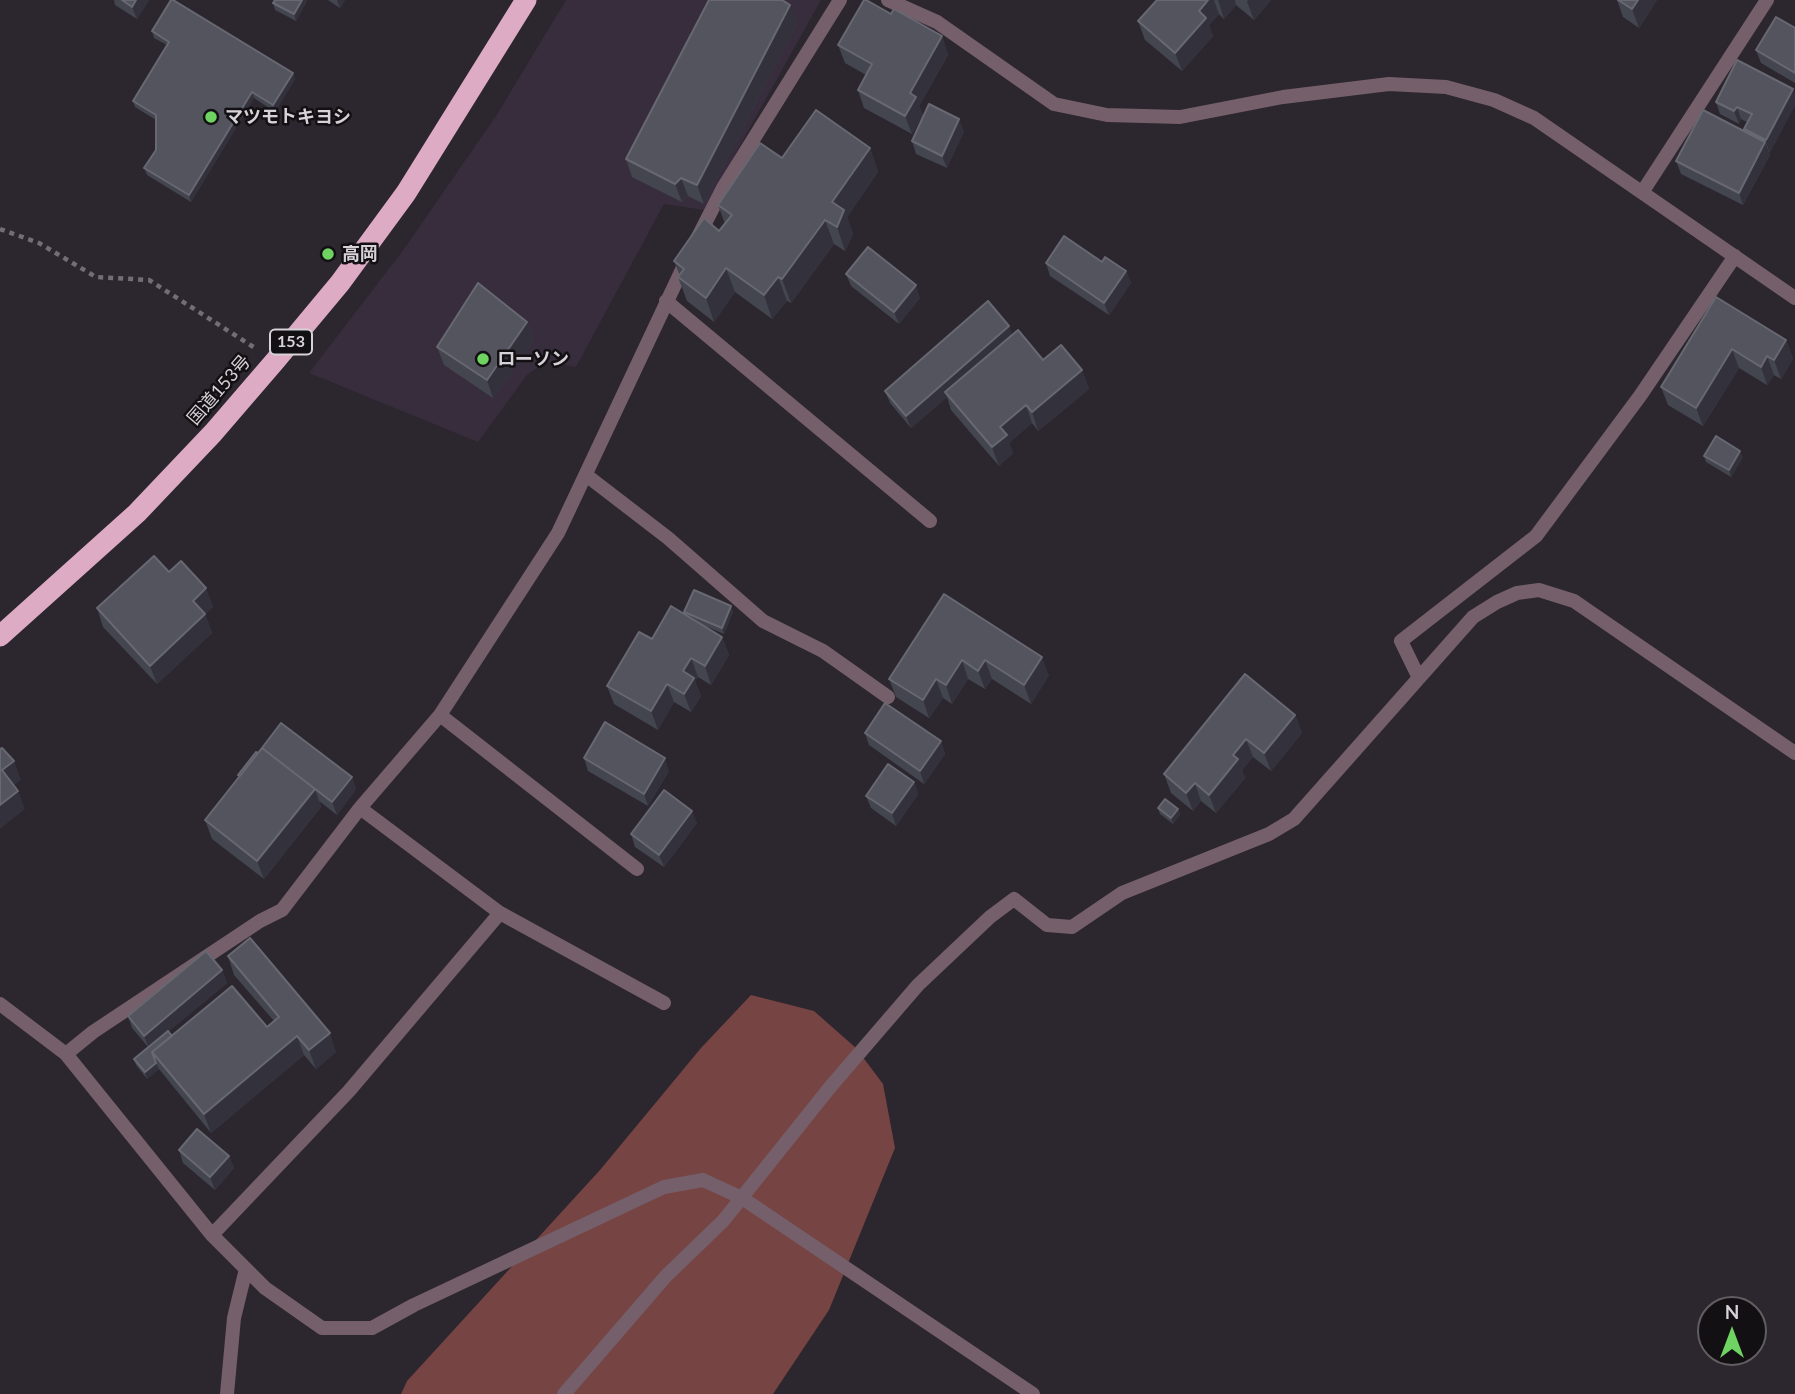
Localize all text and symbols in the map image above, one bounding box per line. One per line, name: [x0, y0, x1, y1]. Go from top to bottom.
place label: マツモトキヨシ: [225, 106, 351, 128]
marker: マツモトキヨシ: [203, 109, 219, 125]
place label: 高岡: [342, 243, 378, 265]
marker: 高岡: [320, 246, 336, 262]
road number: 153: [270, 330, 312, 354]
place label: ローソン: [497, 348, 569, 370]
street label: 国道153号: [183, 351, 255, 429]
marker: ローソン: [475, 351, 491, 367]
north arrow: [1697, 1296, 1767, 1366]
text: N: [1725, 1300, 1739, 1323]

